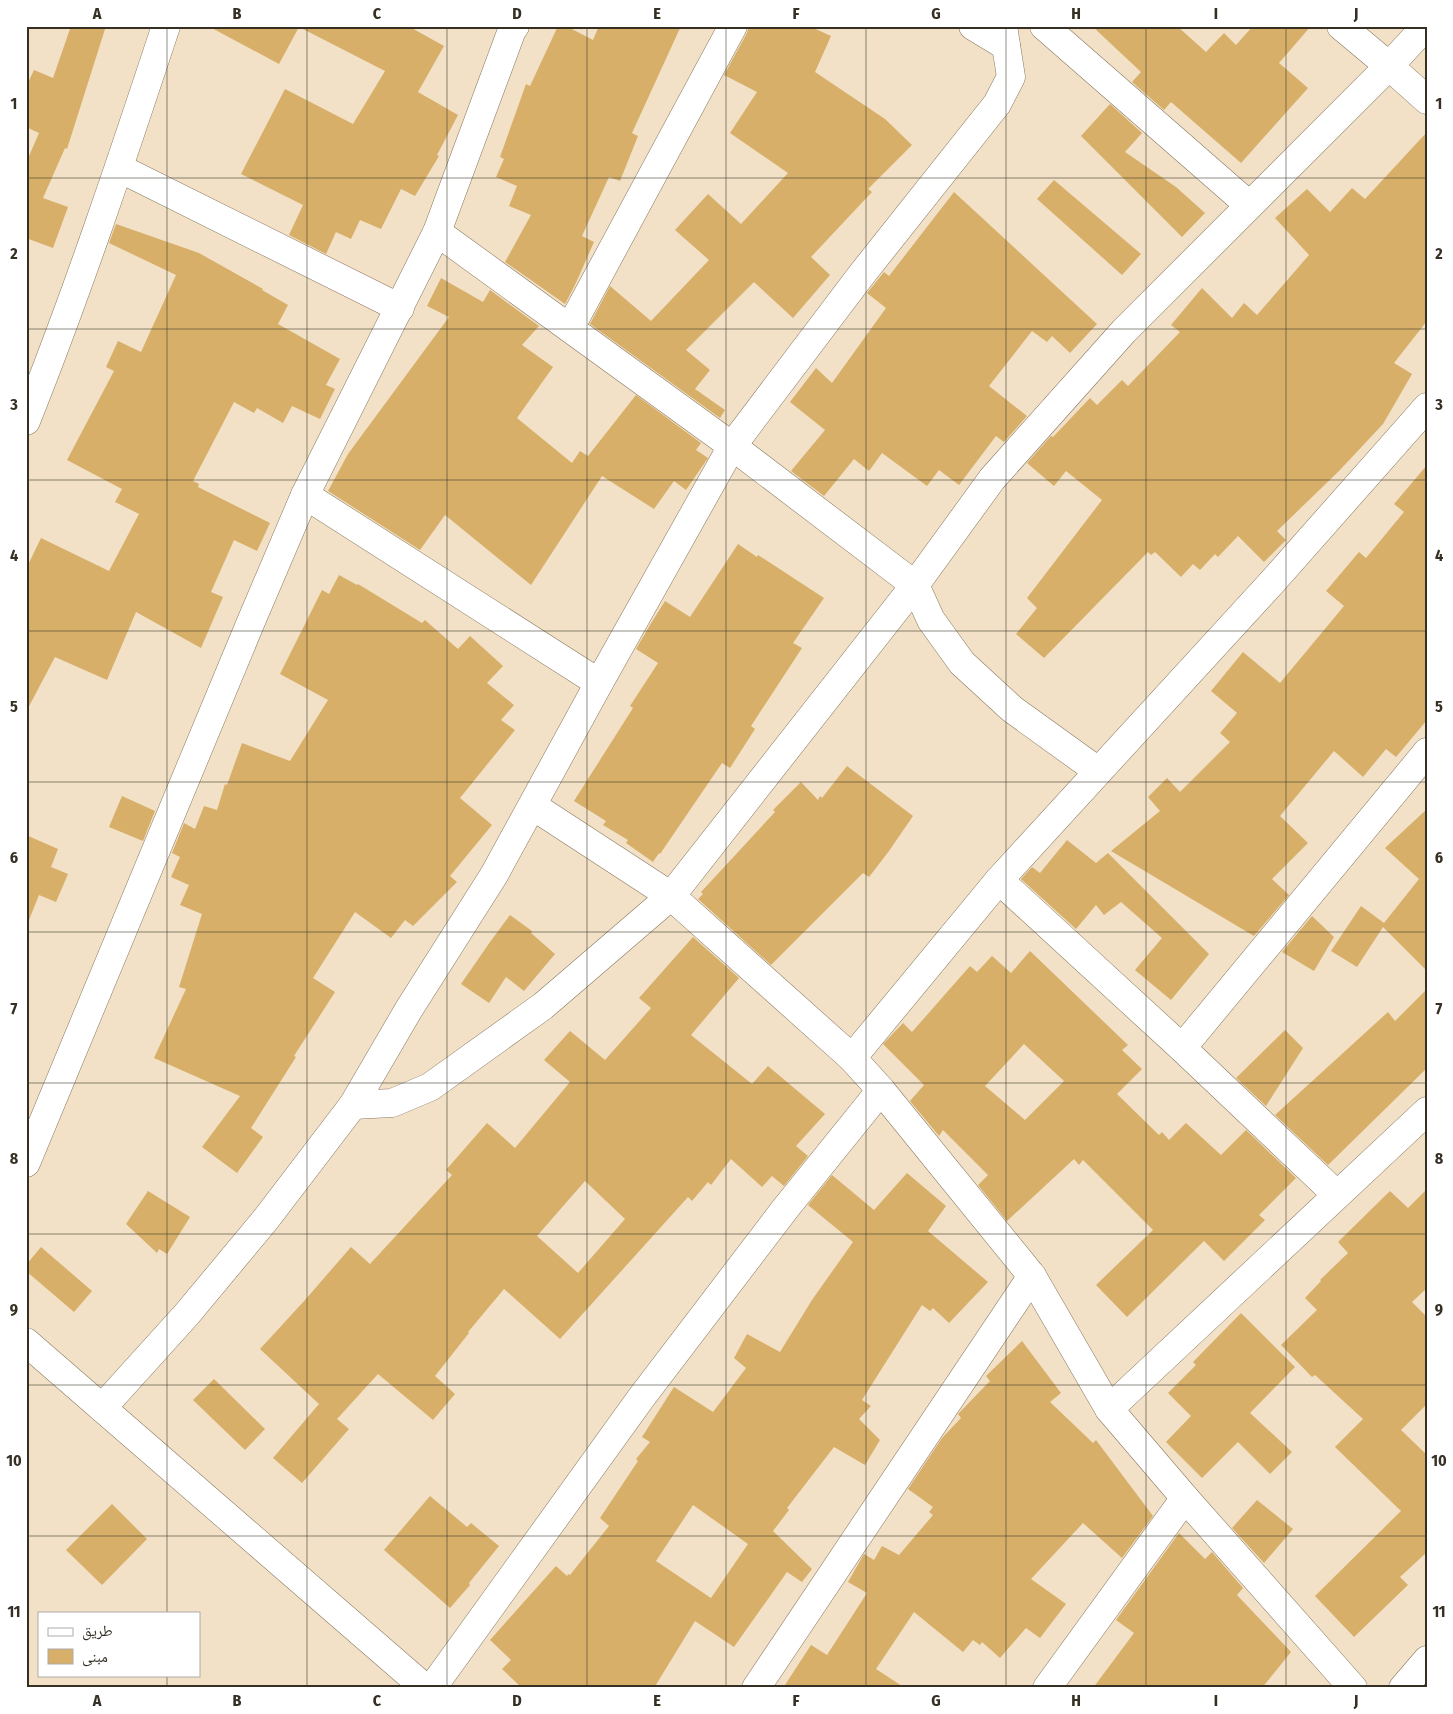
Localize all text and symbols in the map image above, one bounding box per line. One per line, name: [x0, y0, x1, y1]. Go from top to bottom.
text: A: [92, 4, 102, 23]
text: B: [233, 4, 242, 23]
text: C: [373, 4, 382, 23]
text: D: [512, 4, 522, 23]
text: E: [653, 4, 661, 23]
text: F: [792, 4, 800, 23]
text: G: [931, 4, 941, 23]
text: H: [1071, 4, 1081, 23]
text: I: [1214, 4, 1218, 23]
text: J: [1353, 4, 1358, 23]
text: 1: [11, 94, 17, 113]
text: 1: [1436, 94, 1442, 113]
text: 2: [9, 244, 18, 263]
text: 2: [1434, 244, 1443, 263]
text: 3: [9, 395, 18, 414]
text: 3: [1434, 395, 1443, 414]
text: 4: [10, 546, 18, 565]
text: 4: [1435, 546, 1443, 565]
text: 5: [10, 697, 18, 716]
text: 5: [1435, 697, 1443, 716]
text: 6: [10, 848, 18, 867]
text: 6: [1435, 848, 1443, 867]
text: 7: [11, 999, 18, 1018]
text: 7: [1436, 999, 1443, 1018]
text: 8: [10, 1149, 19, 1168]
text: 8: [1435, 1149, 1444, 1168]
text: 9: [10, 1300, 18, 1319]
text: 9: [1435, 1300, 1443, 1319]
text: 10: [6, 1451, 22, 1470]
text: 10: [1431, 1451, 1447, 1470]
text: 11: [7, 1602, 21, 1621]
text: 11: [1432, 1602, 1446, 1621]
legend: [38, 1612, 200, 1676]
text: طريق: [82, 1622, 113, 1641]
text: مبنى: [82, 1648, 108, 1667]
text: A: [92, 1691, 102, 1710]
text: B: [233, 1691, 242, 1710]
text: C: [373, 1691, 382, 1710]
text: D: [512, 1691, 522, 1710]
text: E: [653, 1691, 661, 1710]
text: F: [792, 1691, 800, 1710]
text: G: [931, 1691, 941, 1710]
text: H: [1071, 1691, 1081, 1710]
text: I: [1214, 1691, 1218, 1710]
text: J: [1353, 1691, 1358, 1710]

